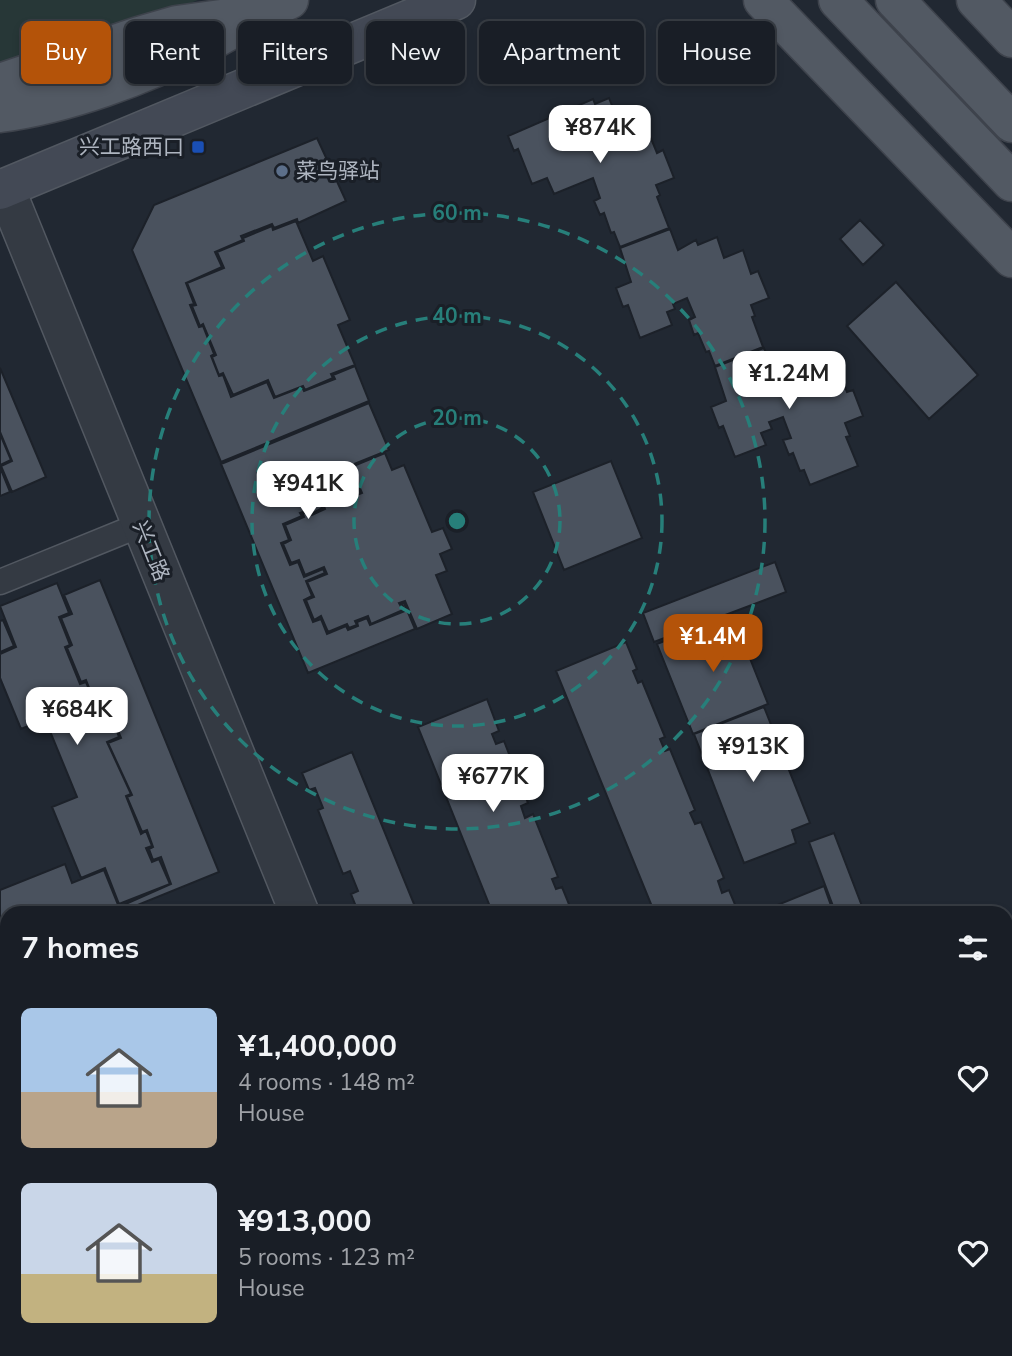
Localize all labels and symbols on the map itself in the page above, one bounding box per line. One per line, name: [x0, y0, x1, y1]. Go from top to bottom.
pin: ¥874K: [551, 106, 649, 165]
place label: 兴工路西口: [79, 133, 184, 161]
marker: 兴工路西口: [190, 139, 206, 155]
place label: 菜鸟驿站: [296, 157, 380, 185]
marker: 菜鸟驿站: [274, 163, 290, 179]
text: 60 m: [432, 199, 482, 227]
text: 40 m: [432, 302, 482, 330]
pin: ¥1.24M: [732, 352, 846, 411]
text: 20 m: [432, 404, 482, 432]
pin: ¥941K: [259, 462, 357, 521]
centre of rings: [445, 509, 469, 533]
street label: 兴工路: [126, 517, 176, 585]
pin: ¥1.4M: [664, 614, 762, 674]
pin: ¥684K: [28, 688, 126, 747]
pin: ¥913K: [704, 724, 802, 784]
pin: ¥677K: [444, 754, 542, 814]

